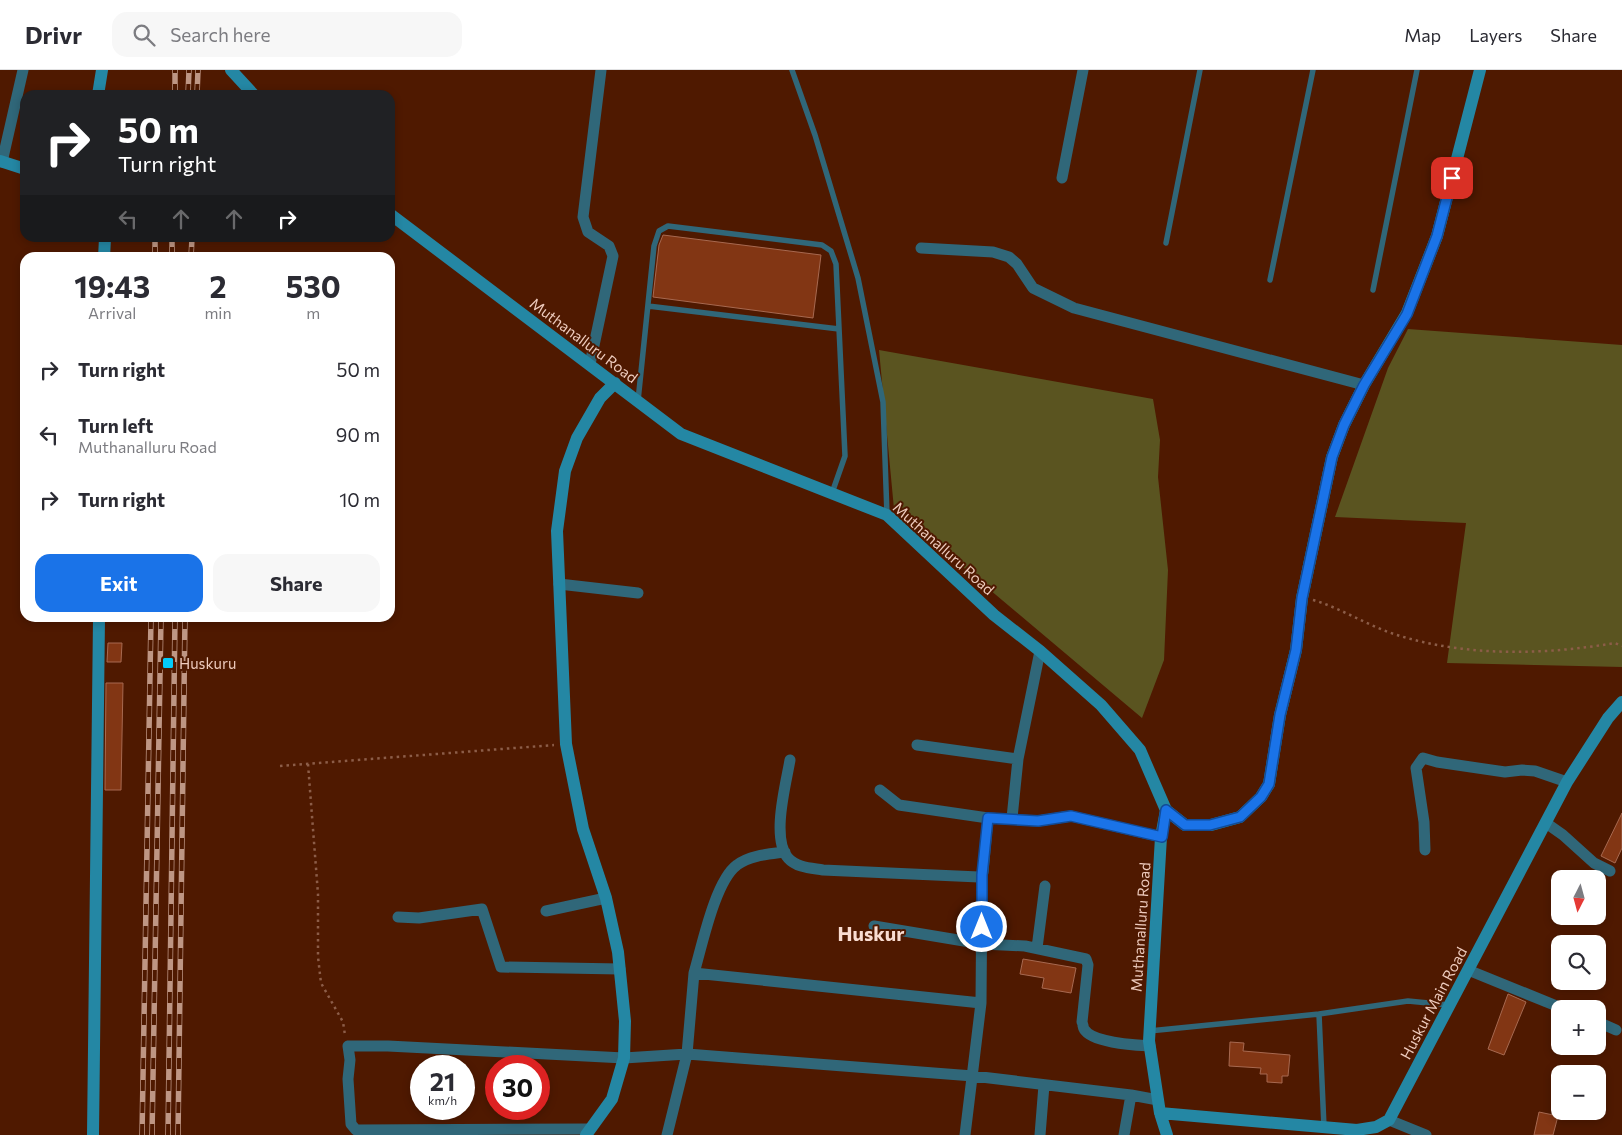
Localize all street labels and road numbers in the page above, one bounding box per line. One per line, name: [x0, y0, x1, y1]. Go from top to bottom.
street label: Muthanalluru Road: [527, 294, 641, 386]
street label: Muthanalluru Road: [890, 498, 998, 598]
street label: Muthanalluru Road: [1126, 862, 1154, 992]
street label: Huskur Main Road: [1396, 944, 1470, 1062]

